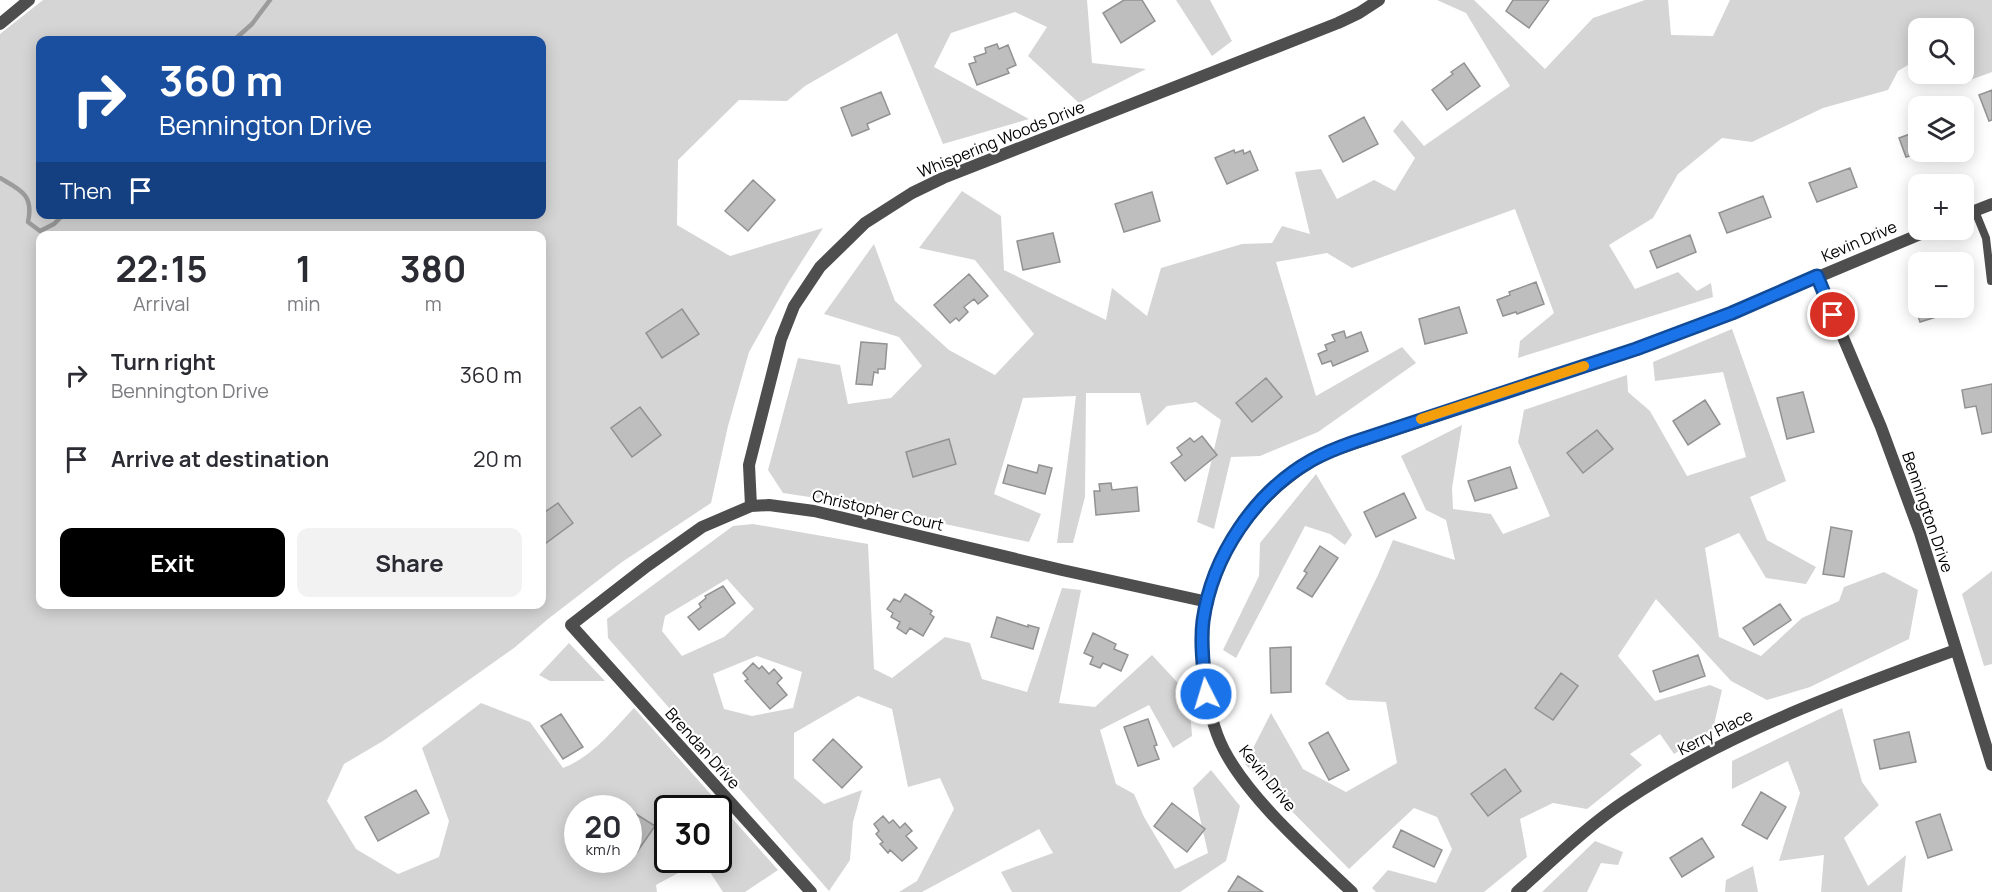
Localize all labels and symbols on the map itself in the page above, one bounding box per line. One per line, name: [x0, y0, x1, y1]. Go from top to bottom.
street label: Whispering Woods Drive: [914, 95, 1088, 183]
street label: Kevin Drive: [1818, 215, 1900, 267]
pin: [1807, 289, 1858, 340]
street label: Bennington Drive: [1897, 449, 1959, 575]
street label: Christopher Court: [810, 484, 946, 536]
position arrow: [1174, 662, 1238, 726]
street label: Brendan Drive: [661, 703, 745, 793]
street label: Kerry Place: [1674, 704, 1756, 760]
street label: Kevin Drive: [1234, 740, 1302, 816]
speed limit sign: 30: [654, 795, 732, 873]

